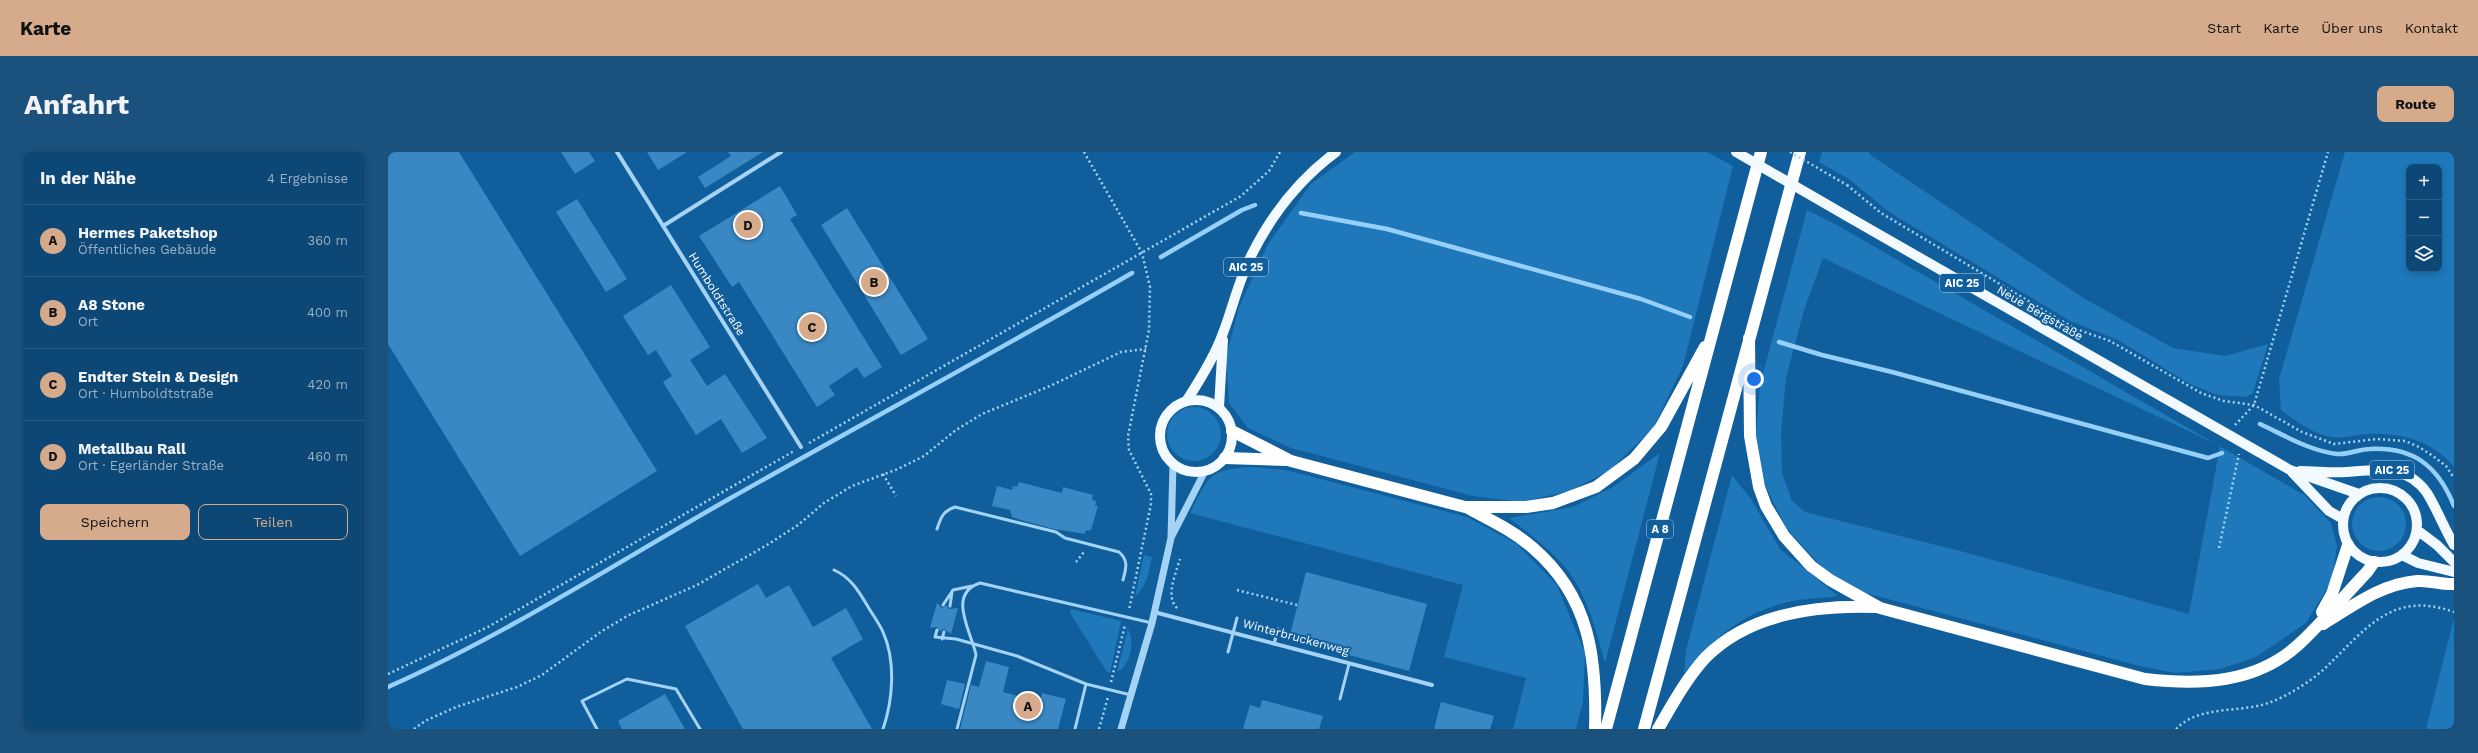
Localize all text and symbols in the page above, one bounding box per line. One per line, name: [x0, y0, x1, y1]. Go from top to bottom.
text: Karte: [20, 17, 71, 40]
text: Start: [2207, 20, 2241, 36]
text: Karte: [2263, 20, 2299, 36]
text: Über uns: [2321, 20, 2383, 36]
text: Kontakt: [2405, 20, 2458, 36]
button: Route: [2377, 86, 2454, 122]
text: Anfahrt: [24, 88, 129, 121]
map controls: [2406, 164, 2442, 272]
button: +: [2406, 164, 2442, 200]
text: In der Nähe: [40, 168, 136, 188]
text: 4 Ergebnisse: [267, 171, 348, 186]
button: −: [2406, 200, 2442, 236]
pin: D: [735, 210, 761, 240]
text: Hermes Paketshop: [78, 224, 218, 242]
text: A: [49, 233, 57, 248]
text: 360 m: [308, 233, 348, 248]
button: layers: [2406, 236, 2442, 272]
text: Öffentliches Gebäude: [78, 242, 216, 257]
street label: Humboldtstraße: [686, 250, 748, 338]
road number: AIC 25: [1224, 258, 1268, 276]
pin: B: [861, 267, 887, 297]
road number: AIC 25: [1940, 274, 1984, 292]
street label: Neue Bergstraße: [1994, 283, 2086, 343]
text: A8 Stone: [78, 296, 145, 314]
text: B: [49, 305, 57, 320]
text: 400 m: [307, 305, 348, 320]
pin: C: [799, 312, 825, 342]
text: Ort: [78, 314, 98, 329]
text: Endter Stein & Design: [78, 368, 238, 386]
your location: [1744, 369, 1764, 389]
text: C: [49, 377, 57, 392]
text: 420 m: [308, 377, 348, 392]
text: Ort · Humboldtstraße: [78, 386, 214, 401]
text: Metallbau Rall: [78, 440, 186, 458]
text: D: [48, 449, 58, 464]
text: 460 m: [307, 449, 348, 464]
text: Ort · Egerländer Straße: [78, 458, 224, 473]
road number: AIC 25: [2370, 461, 2414, 479]
button: Speichern: [40, 504, 190, 540]
button: Teilen: [198, 504, 348, 540]
road number: A 8: [1647, 520, 1673, 538]
street label: Winterbruckenweg: [1241, 616, 1351, 658]
pin: A: [1015, 691, 1041, 721]

